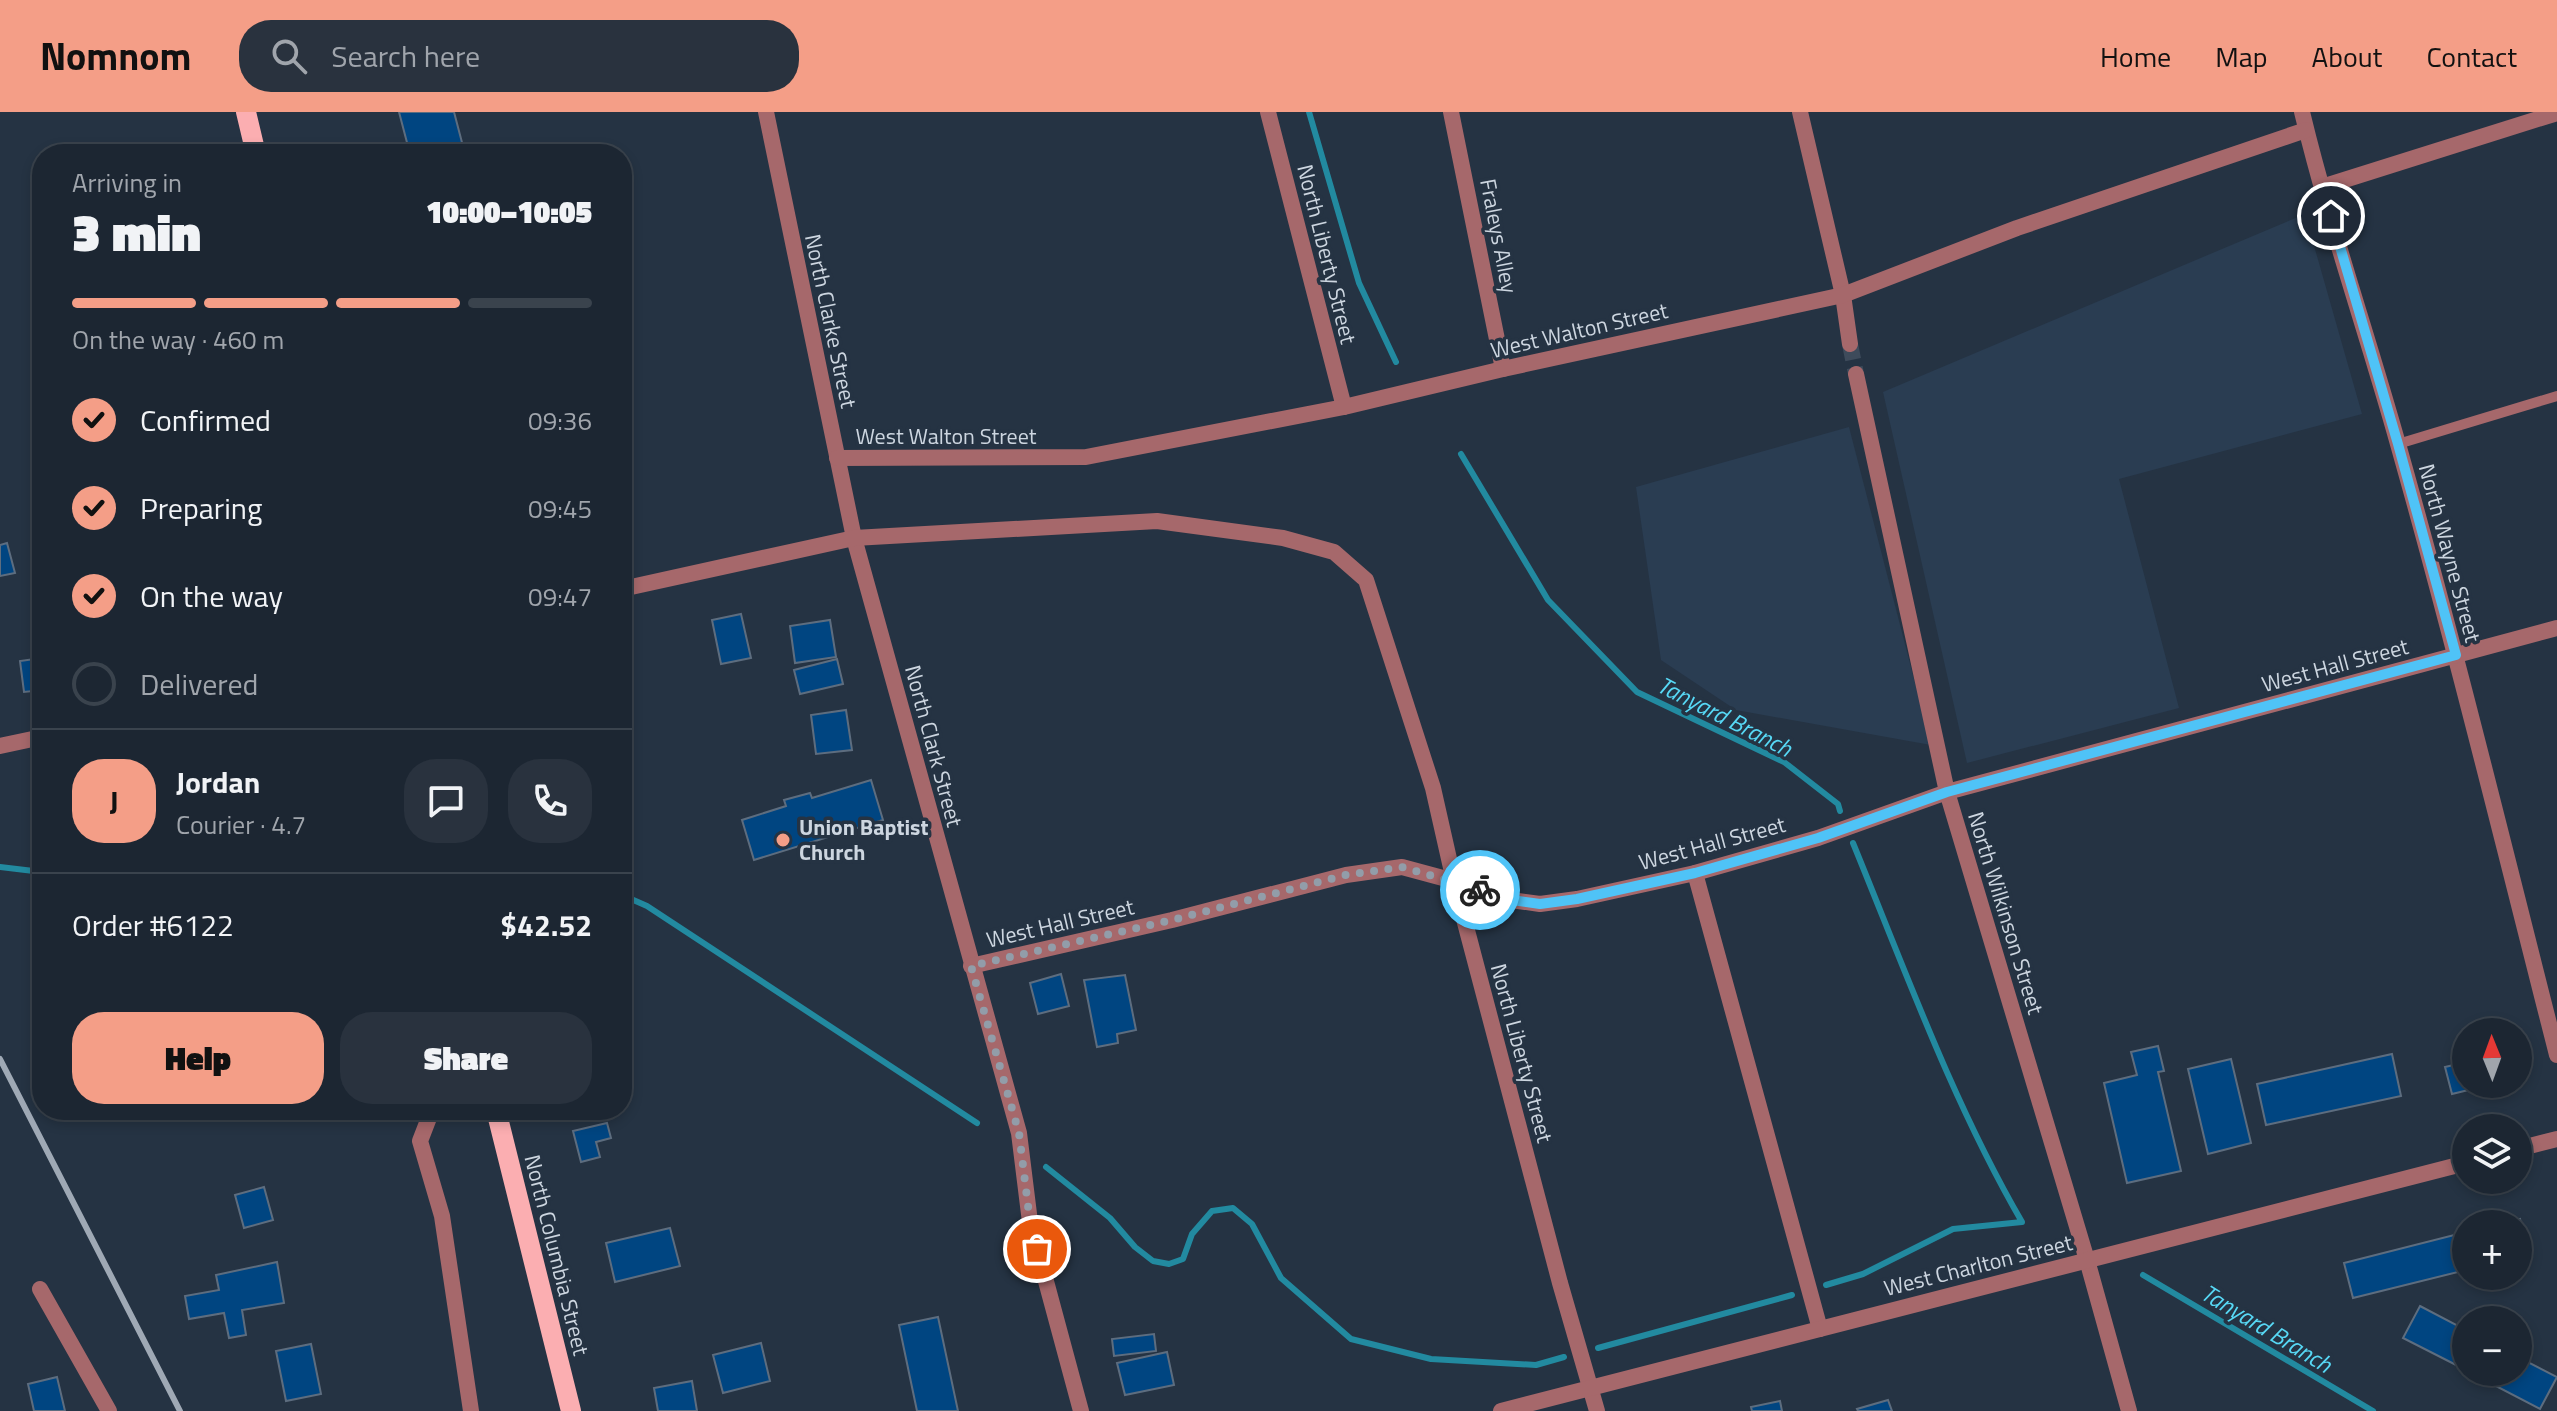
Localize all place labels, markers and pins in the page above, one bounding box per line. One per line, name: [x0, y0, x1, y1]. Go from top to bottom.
pin: [2297, 182, 2365, 250]
place label: Union Baptist Church: [799, 810, 929, 869]
marker: Union Baptist Church: [774, 831, 792, 849]
pin: [1003, 1215, 1071, 1283]

